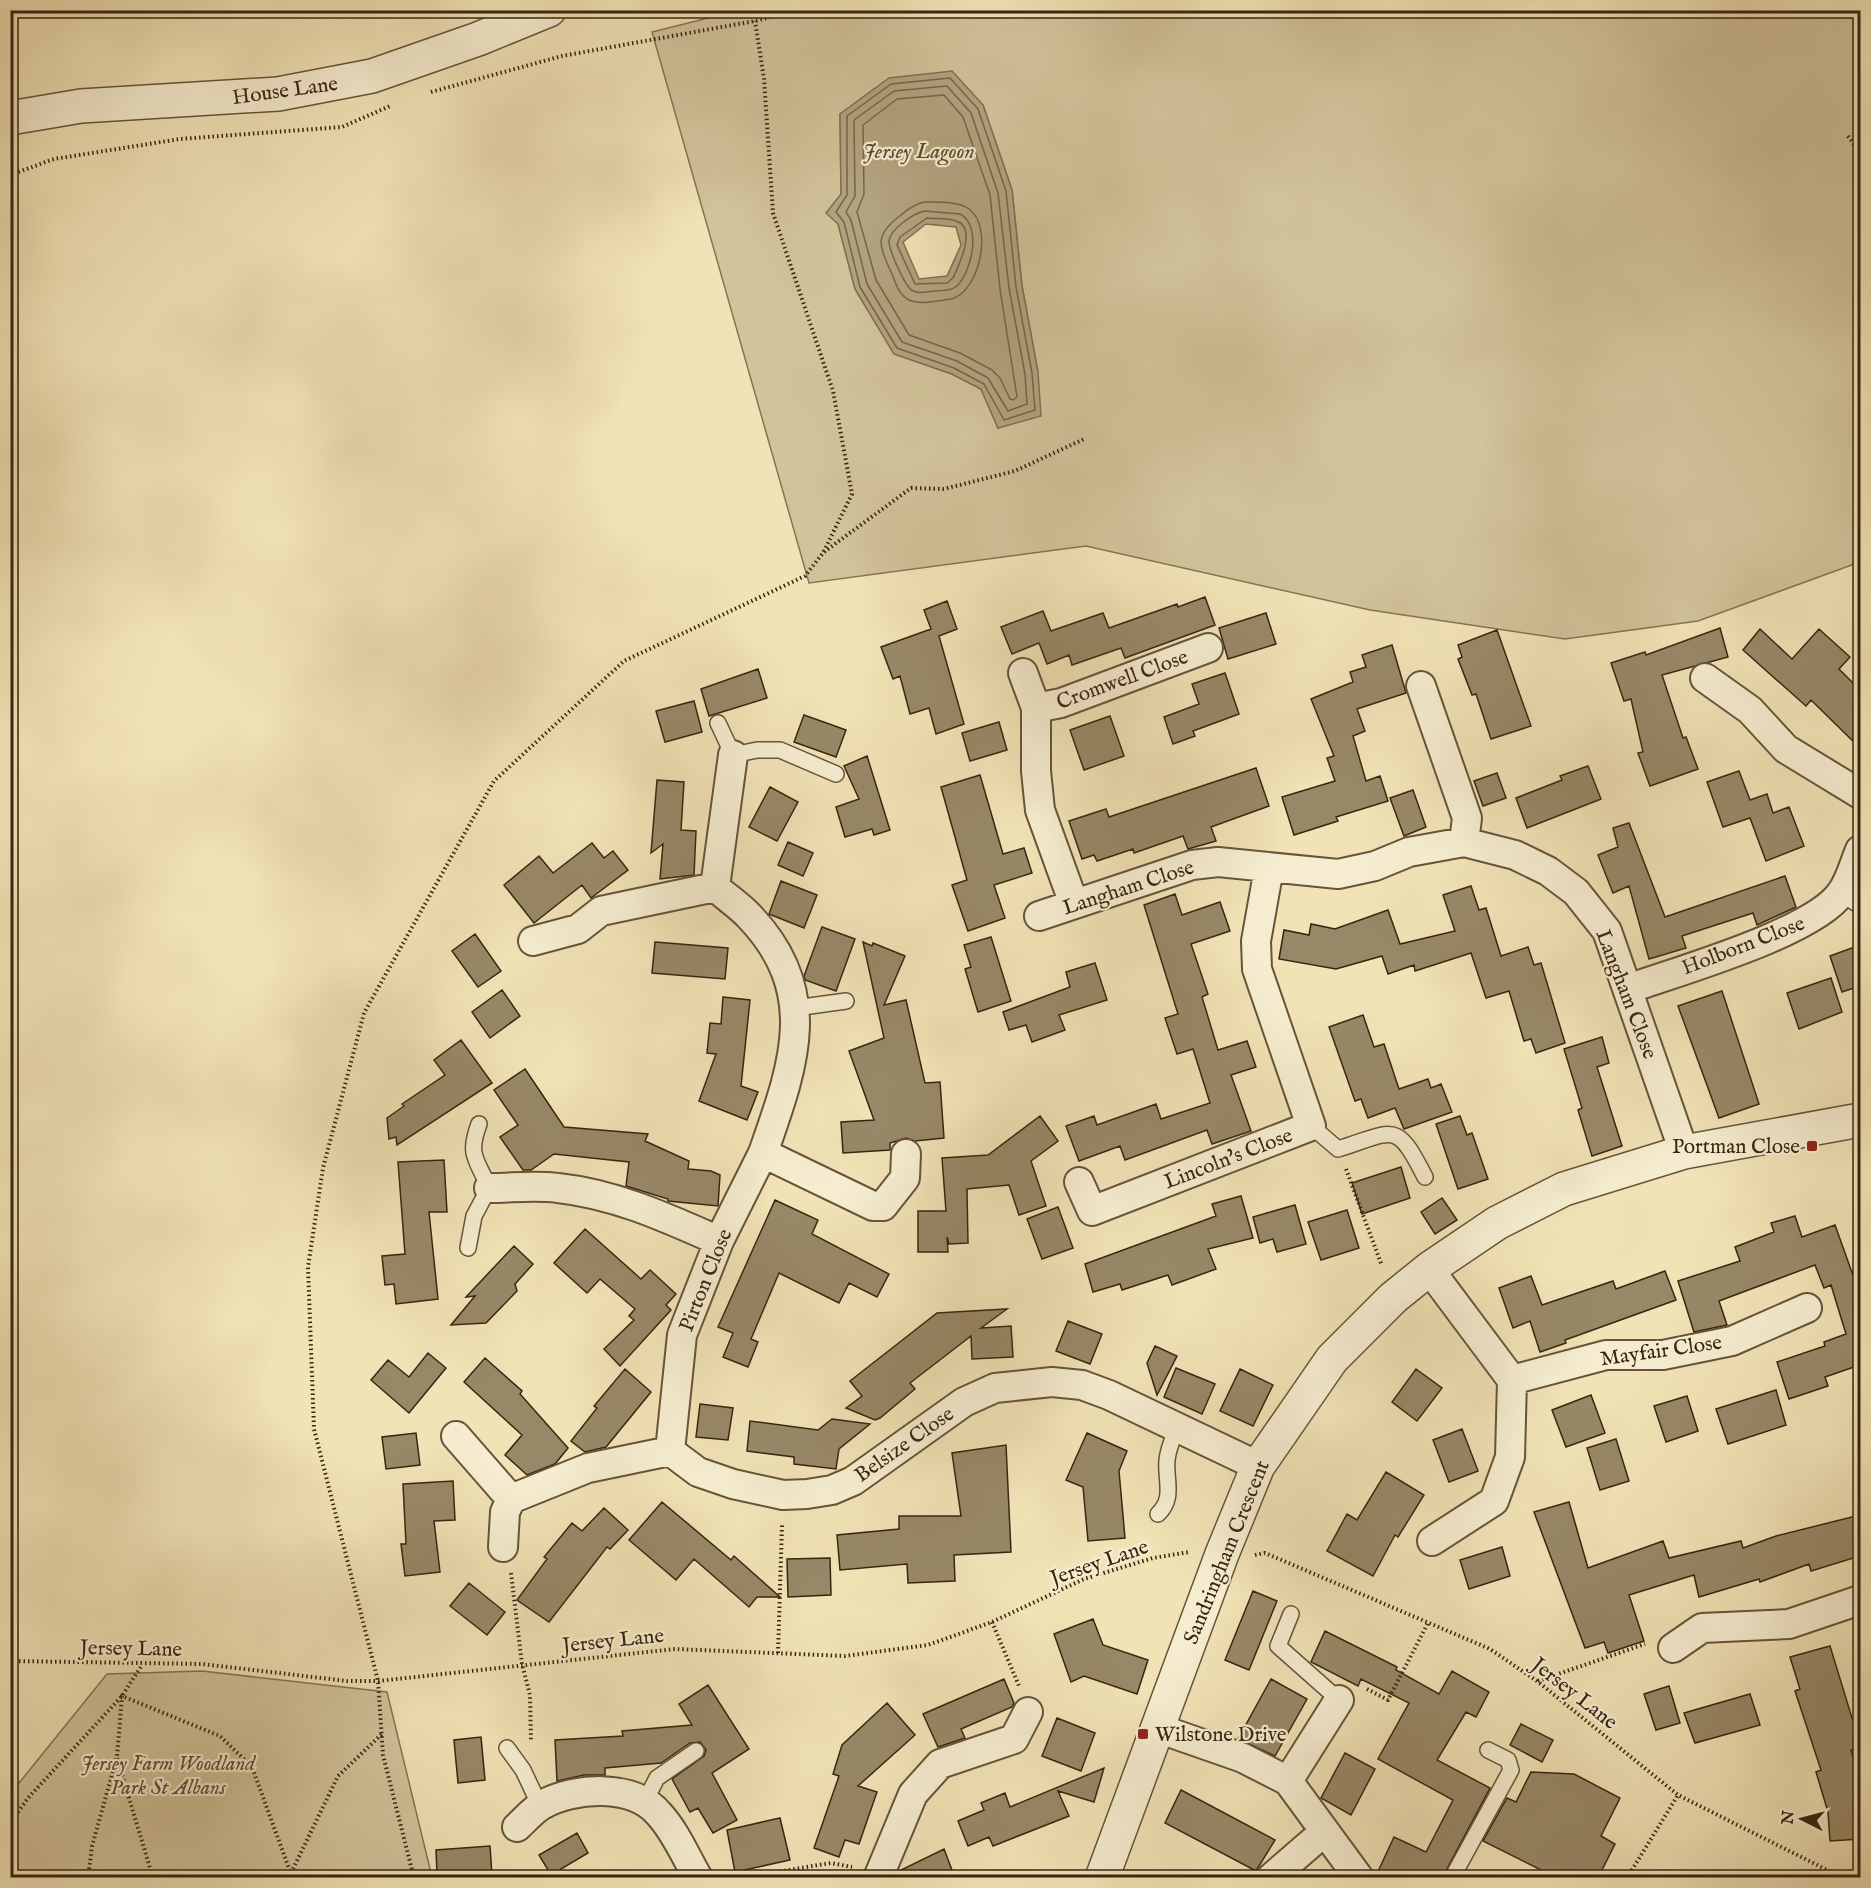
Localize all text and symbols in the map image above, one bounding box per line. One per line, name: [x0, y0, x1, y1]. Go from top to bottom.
street label: House Lane: [231, 71, 340, 112]
water label: Jersey Lagoon: [863, 138, 975, 166]
street label: Cromwell Close: [1053, 644, 1192, 717]
street label: Langham Close: [1059, 854, 1198, 922]
street label: Holborn Close: [1678, 910, 1809, 982]
street label: Langham Close: [1589, 926, 1663, 1063]
street label: Lincoln's Close: [1160, 1122, 1297, 1196]
place label: Portman Close: [1672, 1134, 1800, 1161]
marker: Portman Close: [1805, 1139, 1819, 1153]
street label: Pirton Close: [674, 1225, 739, 1336]
street label: Mayfair Close: [1599, 1330, 1724, 1373]
street label: Belsize Close: [850, 1401, 960, 1489]
street label: Sandringham Crescent: [1178, 1457, 1277, 1648]
street label: Jersey Lane: [1045, 1534, 1153, 1593]
street label: Jersey Lane: [559, 1623, 666, 1660]
street label: Jersey Lane: [78, 1635, 183, 1664]
street label: Jersey Lane: [1524, 1651, 1623, 1736]
place label: Wilstone Drive: [1155, 1722, 1287, 1749]
marker: Wilstone Drive: [1136, 1727, 1150, 1741]
park label: Jersey Farm Woodland Park St Albans: [81, 1751, 257, 1802]
north arrow: [1772, 1789, 1832, 1849]
text: N: [1778, 1810, 1800, 1827]

